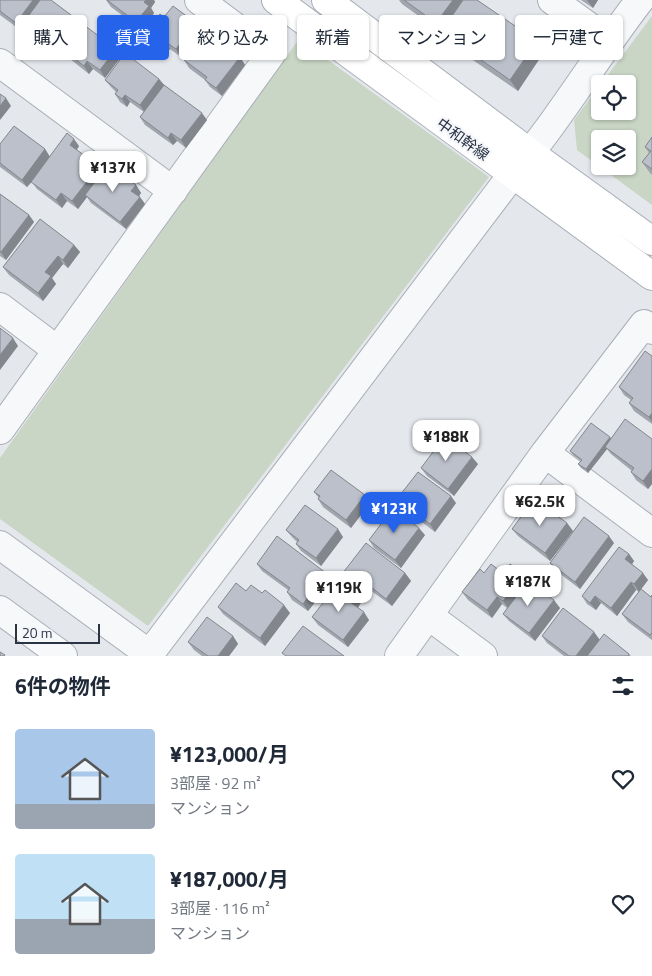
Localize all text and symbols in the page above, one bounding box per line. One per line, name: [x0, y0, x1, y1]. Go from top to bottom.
chip: 購入: [15, 15, 87, 60]
chip: 賃貸: [97, 15, 169, 60]
chip: 絞り込み: [179, 15, 287, 60]
chip: 新着: [297, 15, 369, 60]
chip: マンション: [379, 15, 505, 60]
chip: 一戸建て: [515, 15, 623, 60]
map controls: [591, 75, 636, 175]
button: locate: [591, 75, 636, 120]
street label: 中和幹線: [432, 112, 494, 166]
button: layers: [591, 130, 636, 175]
pin: ¥137K: [78, 150, 148, 193]
text: ¥137K: [90, 155, 136, 179]
pin: ¥188K: [411, 420, 481, 462]
text: ¥188K: [423, 424, 469, 448]
pin: ¥62.5K: [499, 484, 581, 527]
text: ¥62.5K: [515, 489, 565, 513]
pin: ¥123K: [359, 492, 429, 534]
text: ¥123K: [371, 496, 417, 520]
pin: ¥187K: [493, 564, 563, 607]
text: ¥187K: [505, 569, 551, 593]
pin: ¥119K: [304, 570, 374, 613]
text: ¥119K: [316, 575, 362, 599]
scale bar: [15, 621, 100, 644]
text: 20 m: [22, 622, 52, 643]
text: 6件の物件: [15, 670, 111, 702]
icon: filters: [609, 672, 637, 700]
text: ¥123,000/月: [170, 738, 289, 770]
icon: home: [55, 749, 115, 809]
icon: heart: [609, 765, 637, 793]
text: 3部屋 · 92 m²: [170, 771, 261, 795]
text: マンション: [170, 796, 250, 820]
text: ¥187,000/月: [170, 863, 289, 895]
icon: home: [55, 874, 115, 934]
icon: heart: [609, 890, 637, 918]
text: 3部屋 · 116 m²: [170, 896, 270, 920]
text: マンション: [170, 921, 250, 945]

